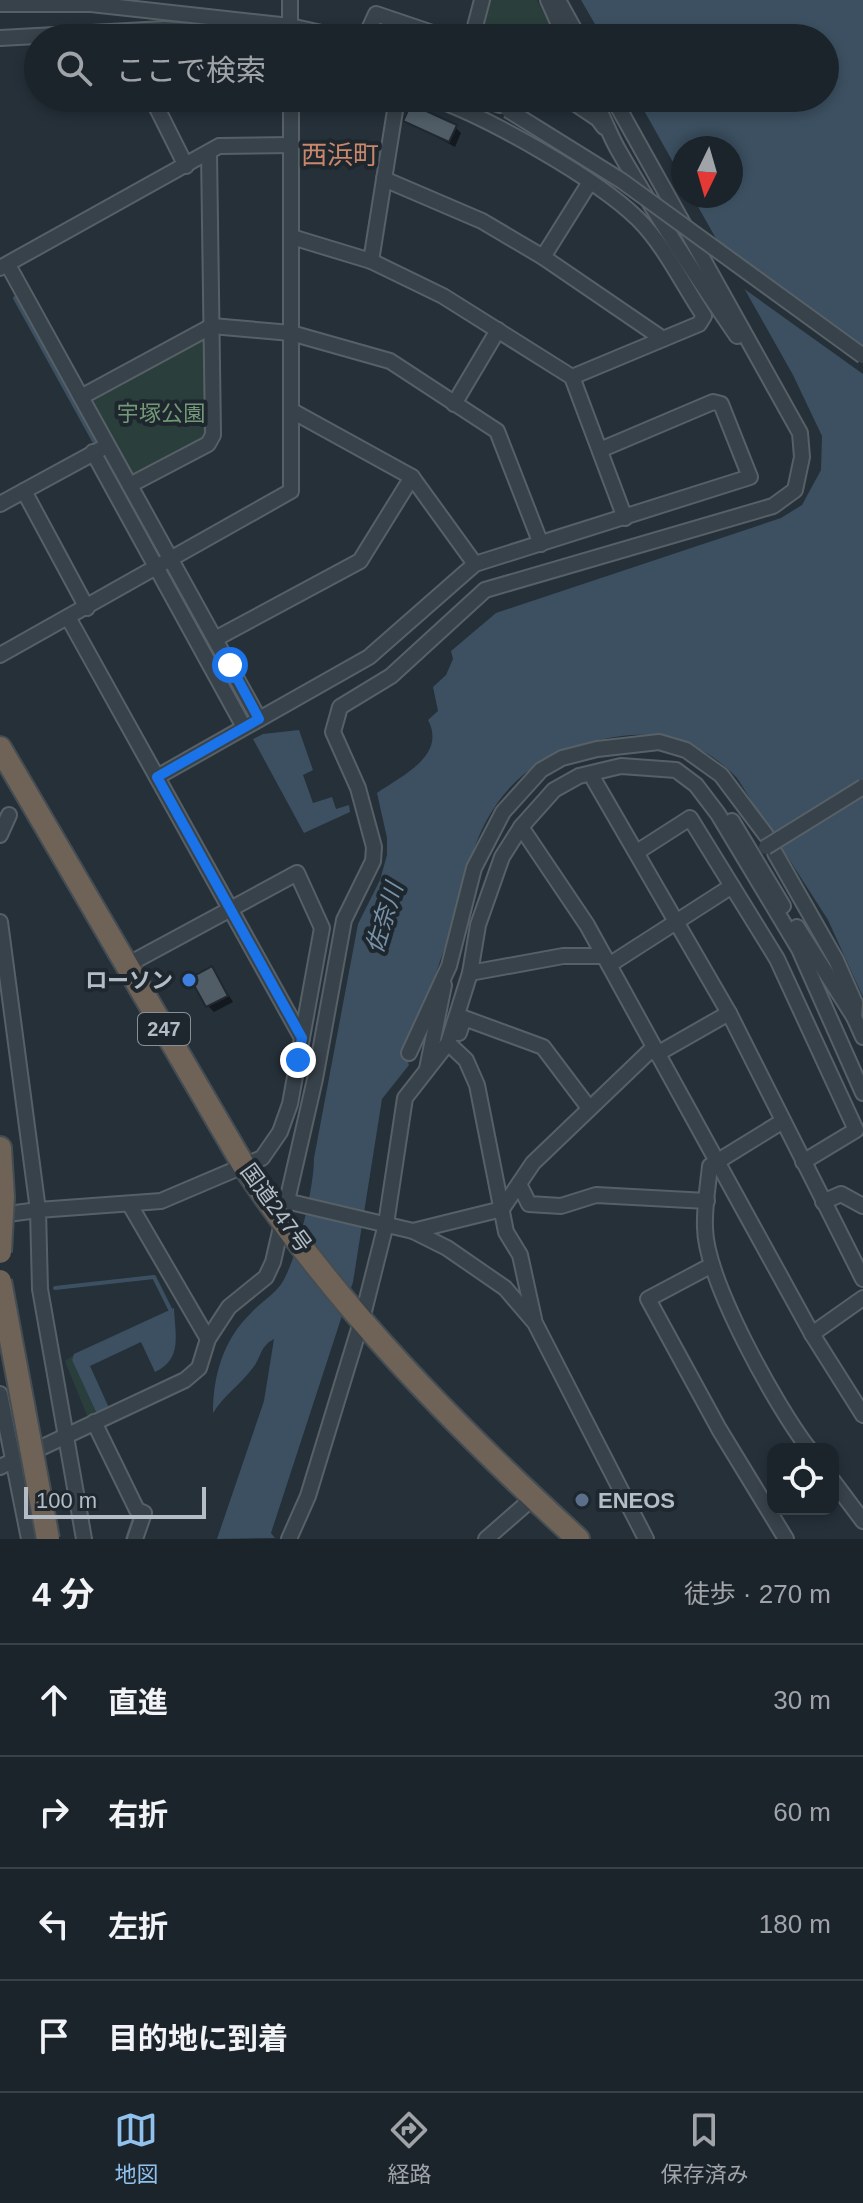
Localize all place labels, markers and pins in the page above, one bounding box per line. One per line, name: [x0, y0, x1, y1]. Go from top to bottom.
place label: ローソン: [85, 968, 173, 993]
marker: ローソン: [180, 971, 198, 989]
place label: ENEOS: [598, 1488, 675, 1513]
marker: ENEOS: [573, 1491, 591, 1509]

